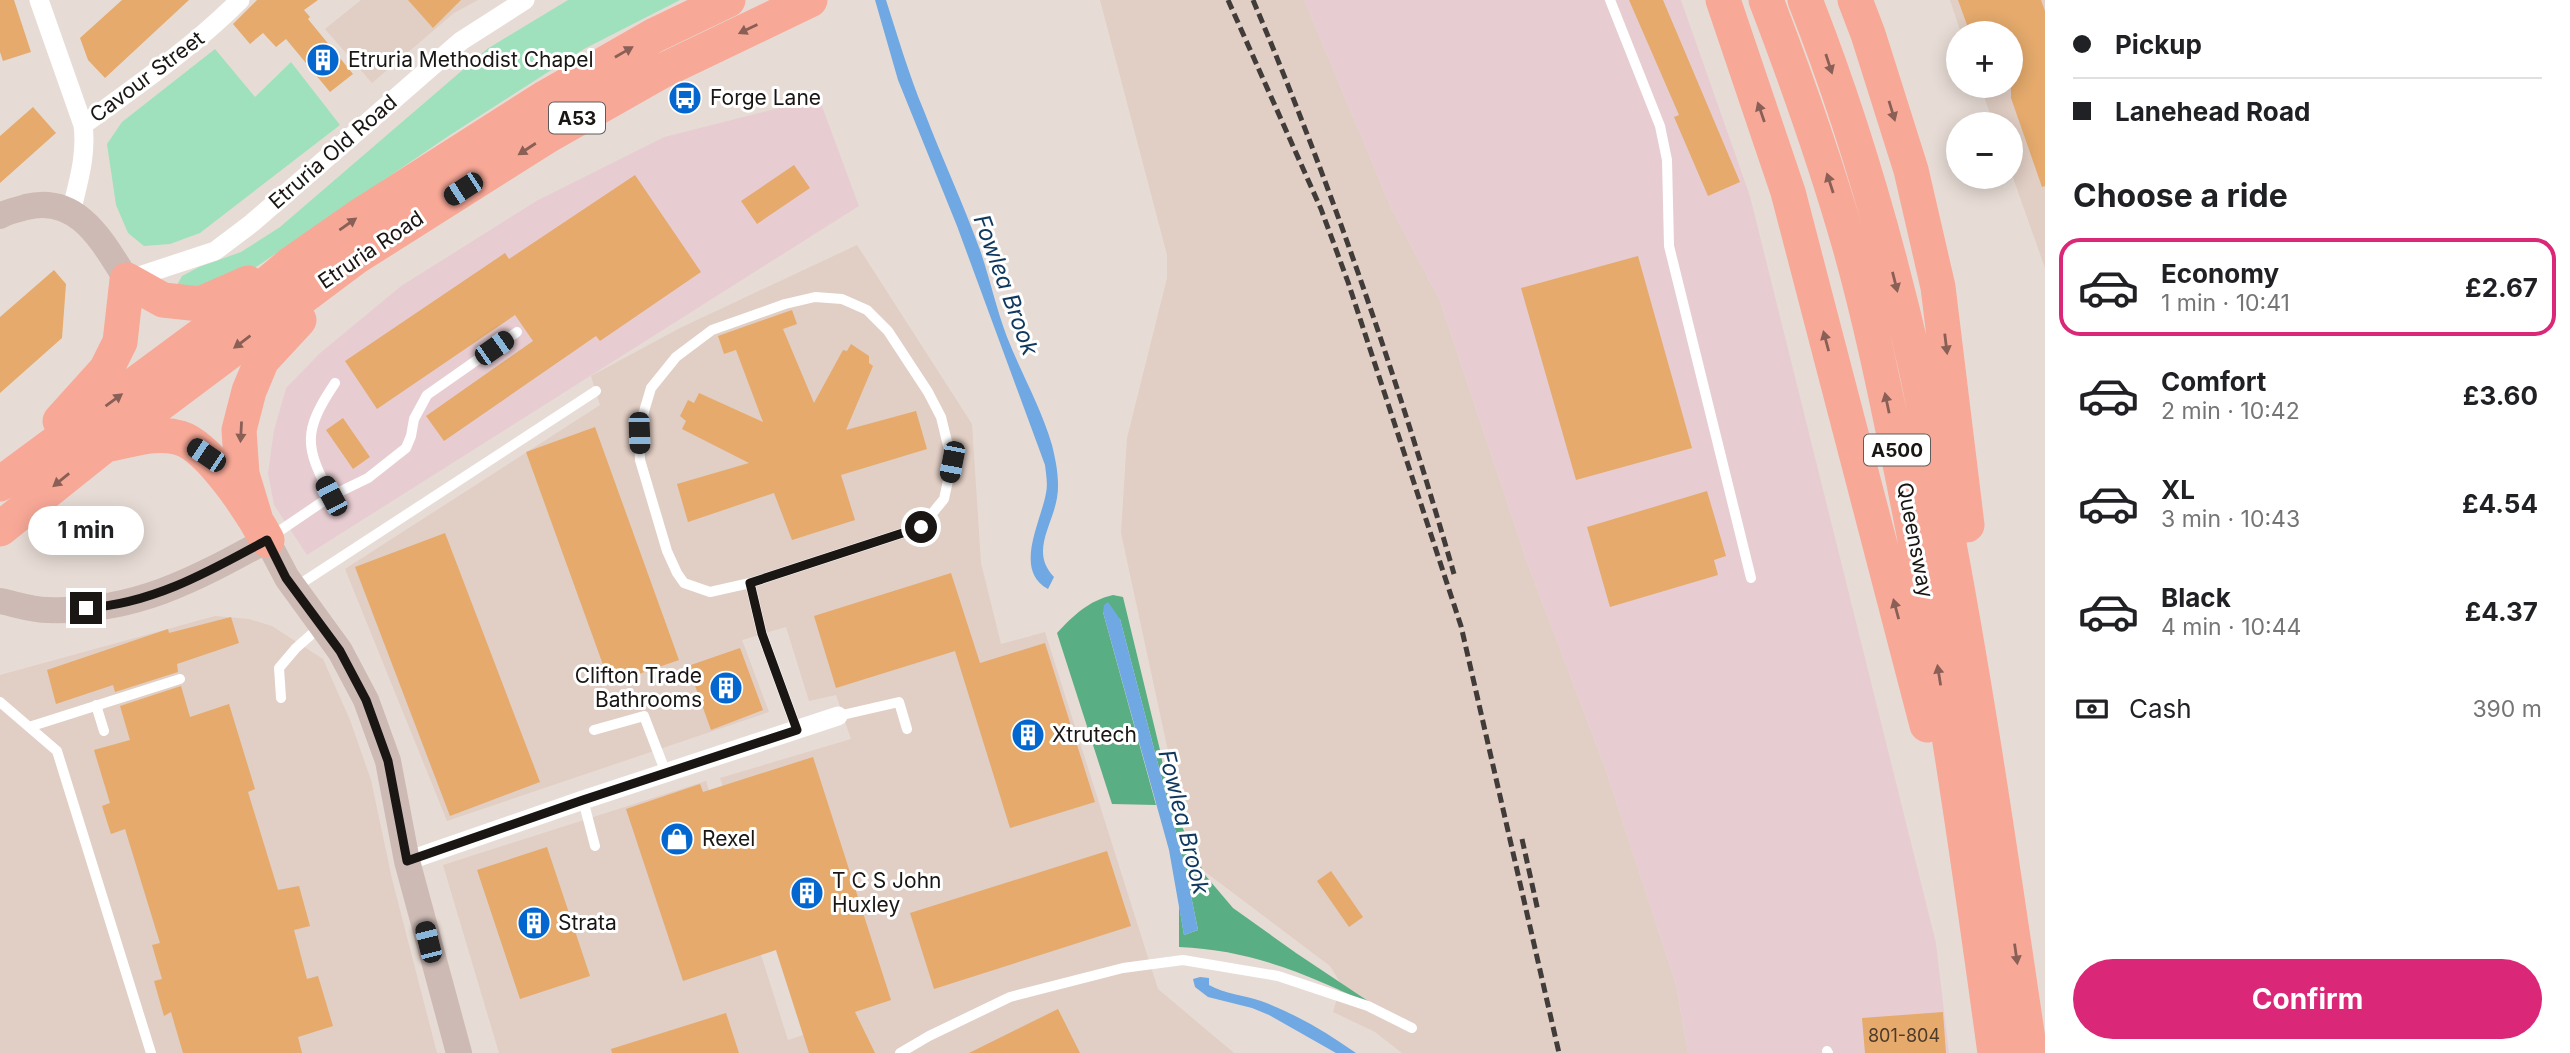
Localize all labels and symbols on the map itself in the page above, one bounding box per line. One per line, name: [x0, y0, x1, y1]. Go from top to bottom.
one-way arrow: [738, 24, 758, 35]
street label: Cavour Street: [85, 26, 209, 128]
building icon: Etruria Methodist Chapel: [304, 41, 342, 79]
one-way arrow: [614, 46, 634, 58]
place label: Etruria Methodist Chapel: [348, 47, 593, 72]
one-way arrow: [1824, 54, 1834, 75]
bus stop icon: Forge Lane: [666, 79, 704, 117]
place label: Forge Lane: [710, 85, 821, 110]
street label: Etruria Old Road: [264, 89, 402, 214]
one-way arrow: [1888, 101, 1898, 122]
road number: A53: [549, 102, 605, 134]
one-way arrow: [1755, 102, 1765, 123]
one-way arrow: [517, 142, 536, 155]
car: [440, 169, 487, 209]
one-way arrow: [1824, 173, 1835, 194]
street label: Etruria Road: [313, 205, 428, 294]
water label: Fowlea Brook: [968, 211, 1045, 360]
one-way arrow: [339, 217, 357, 231]
one-way arrow: [1890, 271, 1901, 293]
car: [471, 327, 518, 369]
one-way arrow: [1820, 330, 1831, 352]
one-way arrow: [1940, 333, 1951, 355]
one-way arrow: [233, 335, 252, 349]
one-way arrow: [1882, 392, 1893, 414]
one-way arrow: [105, 393, 123, 407]
car: [628, 412, 651, 454]
one-way arrow: [235, 421, 246, 443]
car: [183, 435, 230, 475]
road number: A500: [1864, 435, 1930, 466]
car: [938, 439, 967, 485]
one-way arrow: [53, 472, 70, 487]
car: [312, 473, 351, 519]
street label: Queensway: [1892, 480, 1939, 600]
callout: 1 min: [28, 506, 144, 556]
route start: [905, 511, 937, 543]
route end: [70, 592, 102, 624]
one-way arrow: [1890, 598, 1901, 620]
place label: Clifton Trade Bathrooms: [575, 663, 702, 712]
one-way arrow: [1933, 664, 1944, 686]
building icon: Clifton Trade Bathrooms: [707, 669, 745, 707]
building icon: Xtrutech: [1009, 716, 1047, 754]
place label: Xtrutech: [1052, 722, 1137, 747]
water label: Fowlea Brook: [1153, 747, 1216, 897]
shop icon: Rexel: [658, 820, 696, 858]
place label: Rexel: [702, 826, 755, 851]
place label: T C S John Huxley: [832, 868, 942, 917]
building icon: T C S John Huxley: [788, 874, 826, 912]
building icon: Strata: [515, 904, 553, 942]
place label: Strata: [558, 910, 617, 935]
car: [413, 919, 444, 965]
one-way arrow: [2010, 943, 2021, 965]
house number: 801-804: [1868, 1025, 1940, 1046]

